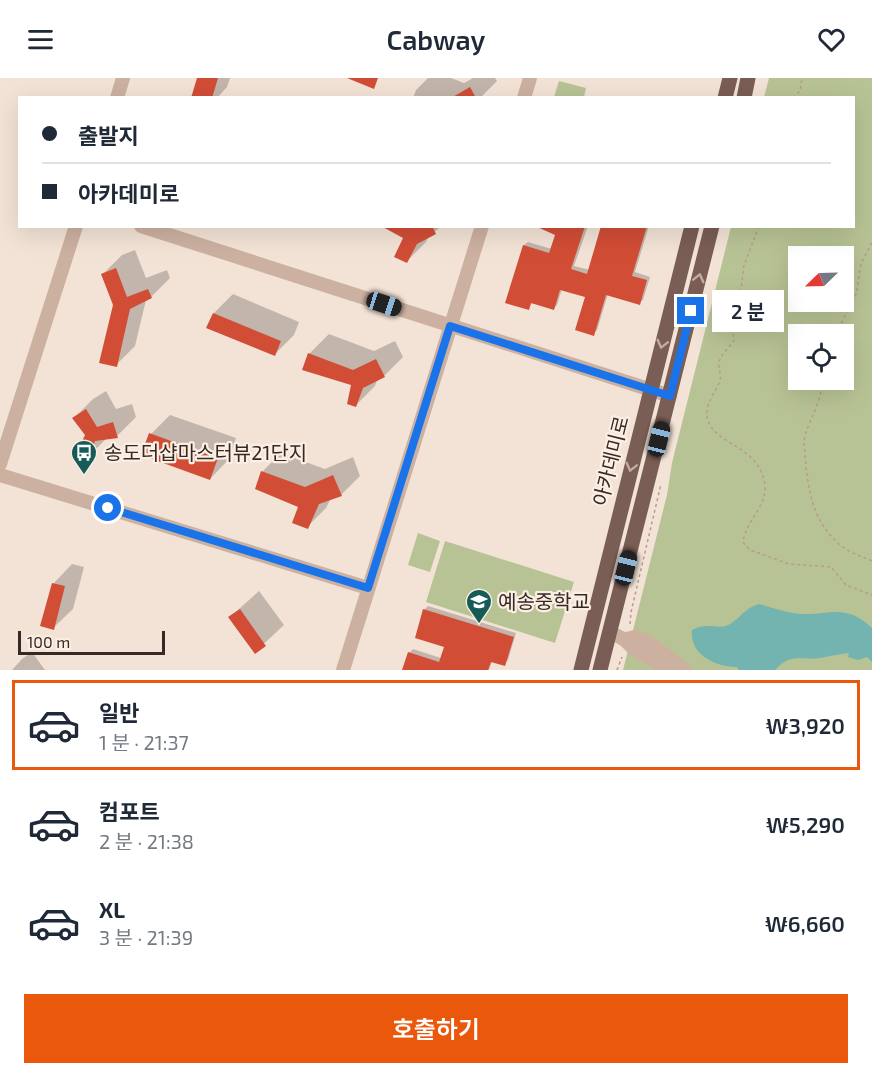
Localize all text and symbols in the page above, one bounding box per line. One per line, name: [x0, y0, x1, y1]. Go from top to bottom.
icon: menu: [24, 23, 57, 56]
text: Cabway: [387, 23, 485, 55]
icon: heart: [815, 23, 848, 56]
text: 출발지: [78, 122, 139, 148]
text: 아카데미로: [78, 180, 179, 206]
north arrow: [788, 246, 854, 312]
map controls: [788, 246, 854, 390]
one-way arrow: [691, 273, 704, 283]
car: [364, 290, 404, 318]
callout: 2 분: [712, 290, 784, 332]
route end: [677, 297, 704, 324]
text: 2 분: [731, 299, 765, 323]
button: locate: [788, 324, 854, 390]
one-way arrow: [656, 339, 669, 349]
street label: 아카데미로: [587, 413, 633, 508]
car: [646, 419, 672, 459]
bus stop icon: 송도더샵마스터뷰21단지: [69, 438, 99, 476]
place label: 송도더샵마스터뷰21단지: [104, 440, 307, 464]
one-way arrow: [626, 462, 639, 472]
route start: [94, 494, 121, 521]
car: [613, 548, 639, 588]
school or university icon: 예송중학교: [464, 587, 494, 625]
place label: 예송중학교: [498, 589, 590, 613]
scale bar: [18, 628, 165, 656]
text: 100 m: [27, 632, 70, 651]
icon: car: [27, 698, 81, 752]
text: 일반: [99, 699, 139, 725]
text: ₩3,920: [766, 712, 845, 738]
text: 1 분 · 21:37: [99, 730, 189, 754]
icon: car: [27, 797, 81, 851]
text: 컴포트: [99, 798, 160, 824]
text: ₩5,290: [766, 811, 845, 837]
text: 2 분 · 21:38: [99, 829, 194, 853]
icon: car: [27, 896, 81, 950]
text: XL: [99, 896, 125, 922]
text: ₩6,660: [765, 910, 845, 936]
text: 3 분 · 21:39: [99, 925, 193, 949]
button: 호출하기: [24, 994, 848, 1063]

